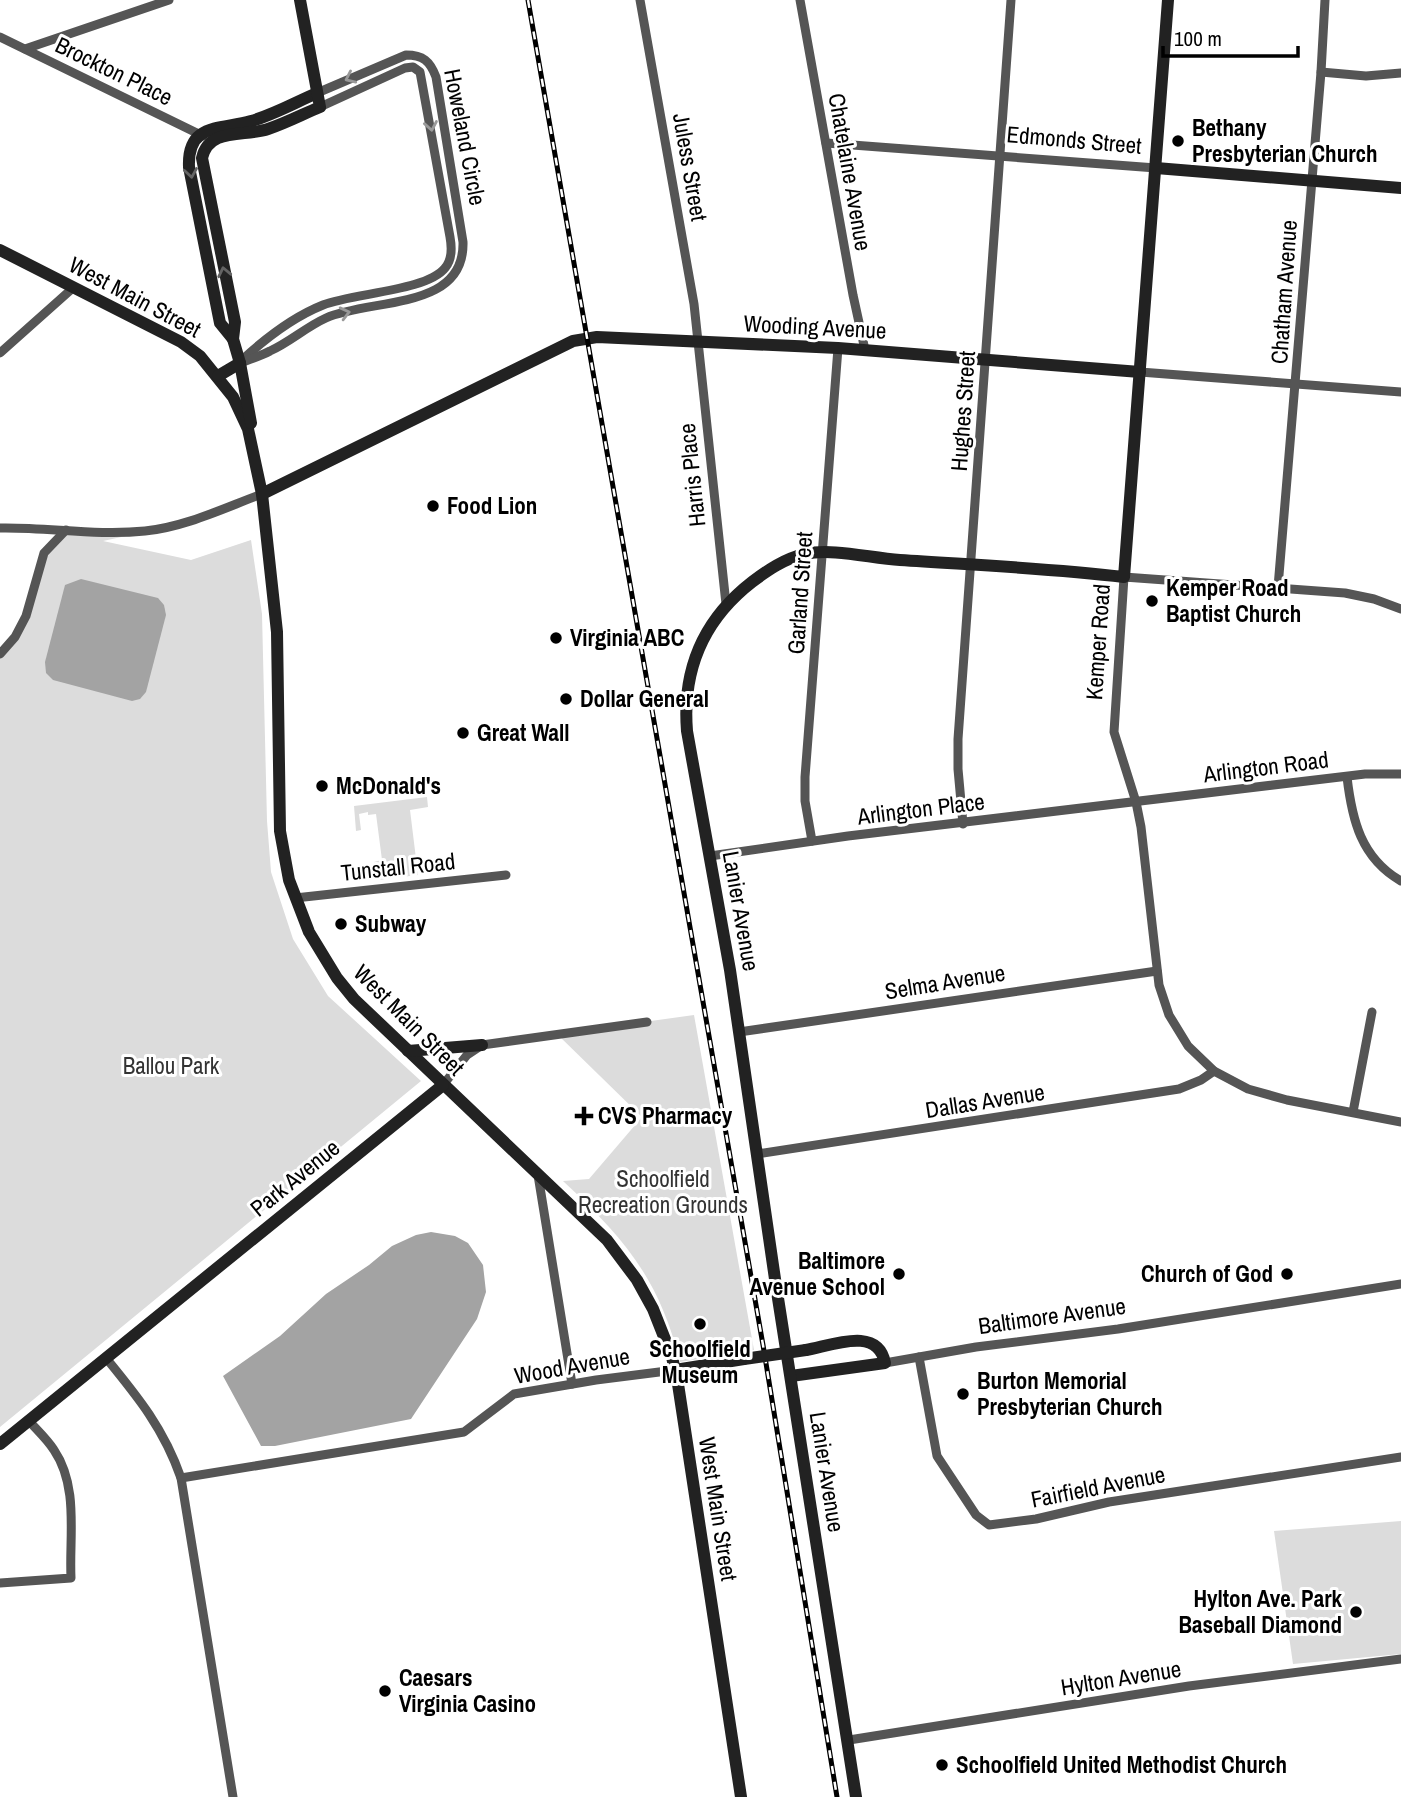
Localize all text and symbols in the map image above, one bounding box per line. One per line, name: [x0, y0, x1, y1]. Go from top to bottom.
scale bar: [1163, 14, 1298, 58]
text: 100 m: [1174, 24, 1222, 53]
street label: Brockton Place: [50, 29, 178, 112]
street label: Howeland Circle: [437, 66, 494, 208]
one-way arrow: [345, 70, 358, 84]
street label: Chatelaine Avenue: [821, 91, 880, 253]
street label: Juless Street: [666, 111, 715, 223]
place label: Bethany Presbyterian Church: [1192, 112, 1378, 169]
street label: Edmonds Street: [1005, 118, 1143, 161]
one-way arrow: [423, 120, 438, 132]
marker: Bethany Presbyterian Church: [1170, 133, 1186, 149]
one-way arrow: [183, 167, 198, 178]
street label: Chatham Avenue: [1263, 219, 1304, 365]
street label: West Main Street: [64, 249, 207, 344]
one-way arrow: [218, 266, 233, 278]
one-way arrow: [339, 307, 351, 321]
street label: Wooding Avenue: [743, 307, 887, 346]
street label: Hughes Street: [943, 350, 982, 472]
street label: Harris Place: [671, 422, 712, 528]
place label: Food Lion: [447, 490, 537, 521]
marker: Food Lion: [425, 498, 441, 514]
street label: Garland Street: [780, 531, 819, 655]
place label: Kemper Road Baptist Church: [1166, 572, 1301, 629]
street label: Kemper Road: [1078, 583, 1117, 701]
marker: Kemper Road Baptist Church: [1144, 593, 1160, 609]
place label: Virginia ABC: [570, 622, 684, 653]
marker: Virginia ABC: [548, 630, 564, 646]
place label: Dollar General: [580, 683, 709, 714]
marker: Dollar General: [558, 691, 574, 707]
place label: Great Wall: [477, 717, 570, 748]
marker: Great Wall: [455, 725, 471, 741]
street label: Arlington Road: [1201, 743, 1330, 790]
place label: McDonald's: [336, 770, 441, 801]
marker: McDonald's: [314, 778, 330, 794]
street label: Arlington Place: [855, 785, 986, 832]
street label: Tunstall Road: [339, 845, 457, 888]
street label: Lanier Avenue: [716, 848, 767, 973]
place label: Subway: [355, 908, 427, 939]
marker: Subway: [333, 916, 349, 932]
street label: West Main Street: [347, 957, 472, 1082]
street label: Selma Avenue: [883, 957, 1007, 1006]
park label: Ballou Park: [123, 1050, 220, 1081]
street label: Dallas Avenue: [923, 1076, 1047, 1125]
place label: CVS Pharmacy: [598, 1100, 733, 1131]
marker: CVS Pharmacy: [576, 1108, 592, 1124]
street label: Park Avenue: [243, 1132, 346, 1223]
park label: Schoolfield Recreation Grounds: [578, 1163, 748, 1220]
place label: Baltimore Avenue School: [749, 1245, 885, 1302]
place label: Church of God: [1141, 1258, 1273, 1289]
marker: Baltimore Avenue School: [891, 1266, 907, 1282]
marker: Church of God: [1279, 1266, 1295, 1282]
street label: Baltimore Avenue: [976, 1290, 1128, 1341]
marker: Schoolfield Museum: [692, 1316, 708, 1332]
place label: Schoolfield Museum: [649, 1333, 751, 1390]
street label: Wood Avenue: [512, 1340, 632, 1391]
place label: Burton Memorial Presbyterian Church: [977, 1365, 1163, 1422]
marker: Burton Memorial Presbyterian Church: [955, 1386, 971, 1402]
street label: Lanier Avenue: [803, 1410, 852, 1534]
street label: West Main Street: [692, 1435, 745, 1583]
street label: Fairfield Avenue: [1028, 1458, 1168, 1515]
place label: Hylton Ave. Park Baseball Diamond: [1178, 1583, 1343, 1640]
marker: Hylton Ave. Park Baseball Diamond: [1348, 1604, 1364, 1620]
street label: Hylton Avenue: [1059, 1653, 1183, 1702]
place label: Caesars Virginia Casino: [399, 1662, 536, 1719]
marker: Caesars Virginia Casino: [377, 1683, 393, 1699]
place label: Schoolfield United Methodist Church: [956, 1749, 1287, 1780]
marker: Schoolfield United Methodist Church: [934, 1757, 950, 1773]

